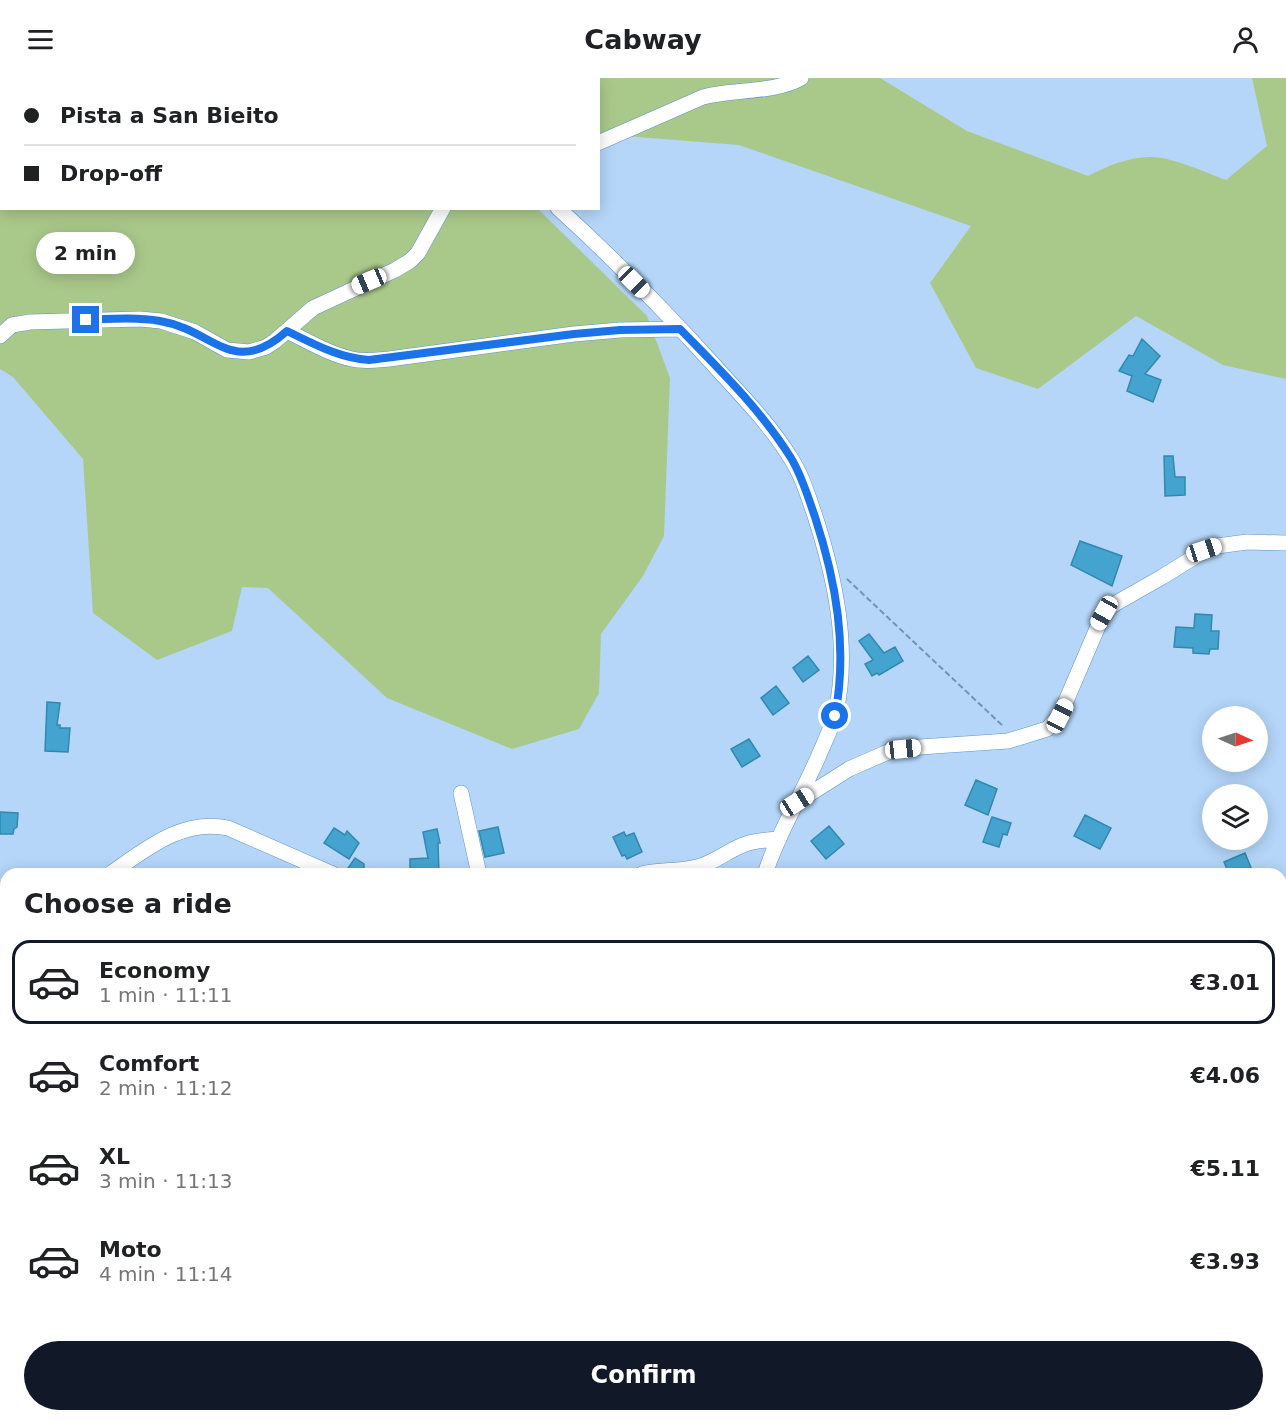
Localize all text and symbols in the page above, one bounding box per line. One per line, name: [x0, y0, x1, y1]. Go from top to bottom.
icon: menu: [24, 23, 57, 56]
icon: person: [1229, 23, 1262, 56]
text: Cabway: [584, 24, 702, 55]
text: Pista a San Bieito: [60, 103, 279, 128]
text: Drop-off: [60, 161, 162, 186]
callout: 2 min: [36, 233, 136, 275]
text: 2 min: [54, 241, 117, 265]
car: [615, 263, 653, 301]
car: [349, 266, 389, 296]
route end: [72, 306, 99, 333]
car: [1184, 536, 1224, 564]
car: [1087, 593, 1121, 633]
car: [1044, 696, 1076, 736]
route start: [821, 702, 848, 729]
north arrow: [1202, 706, 1268, 772]
map controls: [1202, 706, 1268, 850]
car: [884, 738, 922, 760]
button: layers: [1202, 784, 1268, 850]
car: [777, 785, 817, 819]
text: Choose a ride: [24, 888, 232, 919]
icon: car: [27, 955, 81, 1009]
text: Economy: [99, 958, 210, 983]
text: €3.01: [1190, 970, 1260, 995]
text: 1 min · 11:11: [99, 983, 233, 1007]
icon: car: [27, 1048, 81, 1102]
text: Comfort: [99, 1051, 199, 1076]
text: €4.06: [1190, 1063, 1260, 1088]
text: 2 min · 11:12: [99, 1076, 233, 1100]
icon: car: [27, 1141, 81, 1195]
text: XL: [99, 1144, 130, 1169]
text: €5.11: [1190, 1156, 1260, 1181]
text: 3 min · 11:13: [99, 1169, 233, 1193]
icon: car: [27, 1234, 81, 1288]
text: Moto: [99, 1237, 162, 1262]
text: €3.93: [1190, 1249, 1260, 1274]
text: 4 min · 11:14: [99, 1262, 233, 1286]
button: Confirm: [24, 1341, 1263, 1410]

